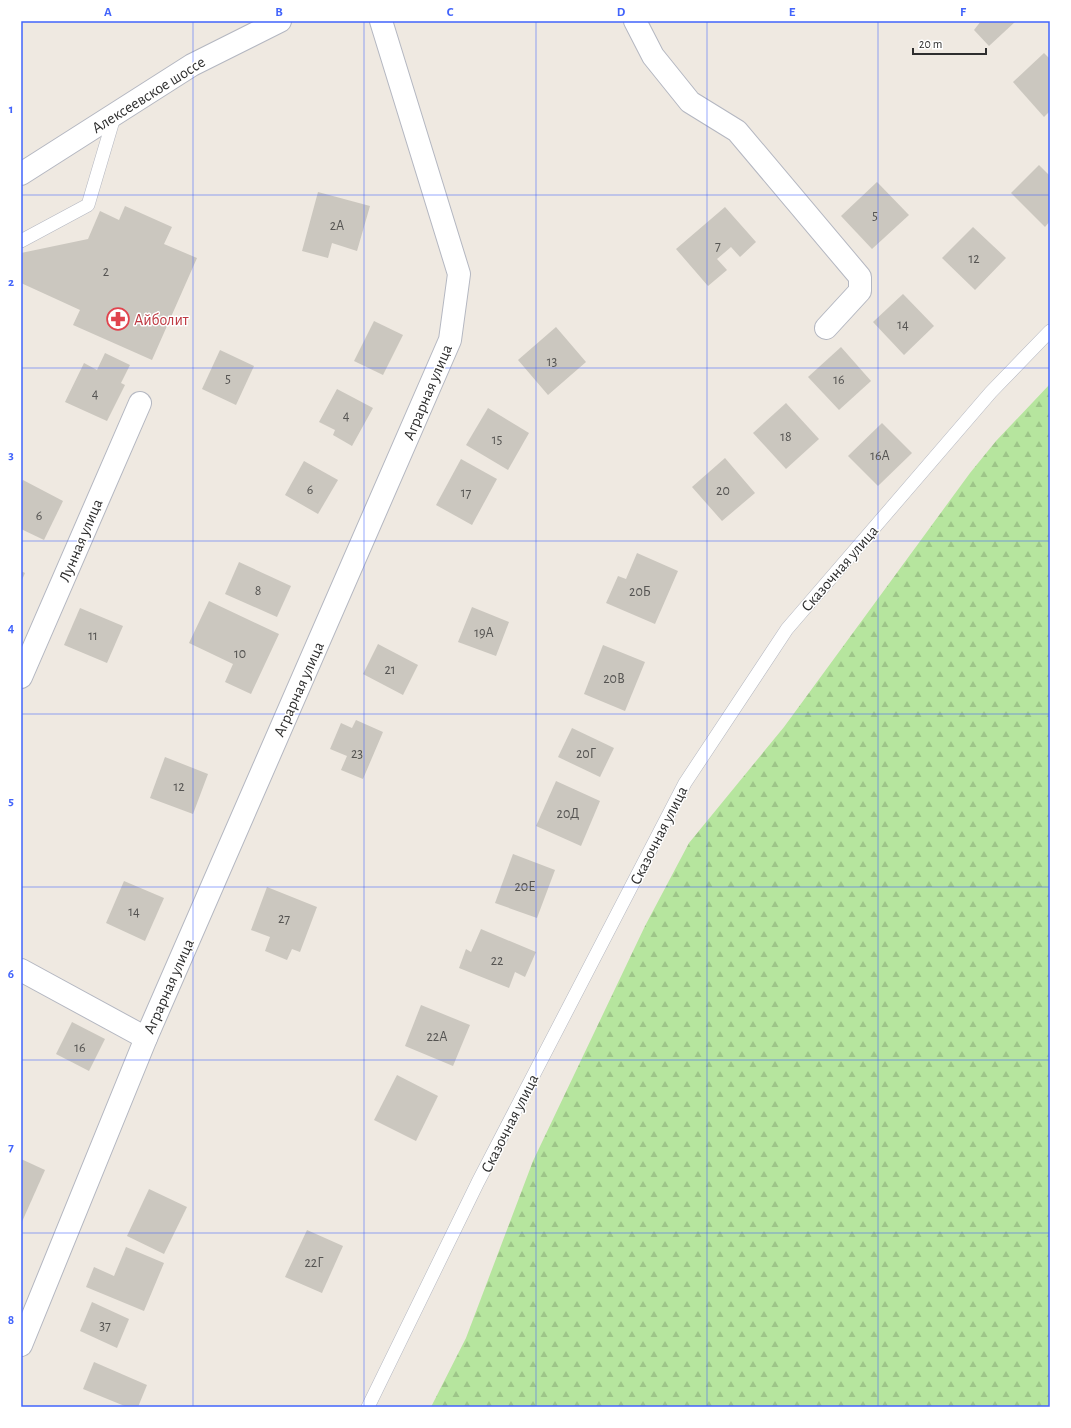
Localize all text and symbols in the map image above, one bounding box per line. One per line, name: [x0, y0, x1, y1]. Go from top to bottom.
text: A: [104, 6, 112, 19]
text: B: [275, 6, 283, 19]
text: C: [447, 6, 454, 19]
text: D: [617, 6, 626, 19]
text: E: [789, 6, 796, 19]
text: F: [960, 6, 967, 19]
scale bar: [913, 30, 986, 56]
text: 20 m: [919, 38, 942, 50]
street label: Алексеевское шоссе: [89, 54, 208, 136]
text: 1: [9, 103, 13, 116]
house number: 5: [872, 209, 878, 223]
house number: 2А: [330, 219, 344, 233]
house number: 7: [715, 239, 721, 253]
house number: 12: [968, 252, 980, 266]
house number: 2: [103, 265, 109, 279]
text: 2: [8, 276, 14, 289]
pharmacy icon: Айболит: [105, 306, 131, 332]
place label: Айболит: [134, 312, 189, 328]
house number: 14: [897, 318, 909, 332]
street label: Аграрная улица: [401, 342, 456, 443]
house number: 13: [547, 355, 558, 369]
house number: 5: [225, 372, 231, 386]
house number: 16: [833, 373, 845, 387]
house number: 4: [92, 387, 99, 401]
house number: 4: [343, 409, 350, 423]
house number: 18: [780, 430, 792, 444]
house number: 15: [492, 433, 502, 447]
text: 3: [8, 449, 14, 462]
house number: 16А: [870, 449, 890, 463]
house number: 6: [307, 483, 313, 497]
house number: 20: [716, 484, 730, 498]
house number: 17: [461, 486, 471, 500]
street label: Лунная улица: [56, 497, 106, 584]
house number: 6: [36, 509, 42, 523]
street label: Сказочная улица: [798, 523, 882, 615]
house number: 8: [255, 584, 261, 598]
house number: 20Б: [629, 585, 651, 599]
text: 4: [8, 622, 15, 635]
house number: 19А: [474, 626, 494, 640]
house number: 11: [88, 629, 98, 643]
street label: Аграрная улица: [271, 640, 328, 740]
house number: 10: [234, 647, 246, 661]
house number: 21: [384, 663, 396, 677]
house number: 20В: [603, 672, 625, 686]
house number: 23: [351, 747, 363, 761]
house number: 20Г: [576, 747, 597, 761]
house number: 12: [173, 780, 185, 794]
street label: Сказочная улица: [627, 784, 691, 888]
text: 5: [8, 795, 14, 808]
house number: 20Д: [557, 807, 579, 821]
house number: 20Е: [514, 880, 536, 894]
house number: 14: [128, 905, 140, 919]
house number: 27: [278, 912, 290, 926]
street label: Аграрная улица: [141, 937, 198, 1037]
house number: 22: [491, 954, 503, 968]
text: 6: [8, 968, 14, 981]
house number: 22А: [427, 1030, 447, 1044]
house number: 16: [74, 1041, 86, 1055]
street label: Сказочная улица: [478, 1072, 542, 1176]
text: 7: [8, 1141, 14, 1154]
house number: 22Г: [304, 1256, 324, 1270]
text: 8: [8, 1314, 14, 1327]
house number: 37: [99, 1319, 111, 1333]

